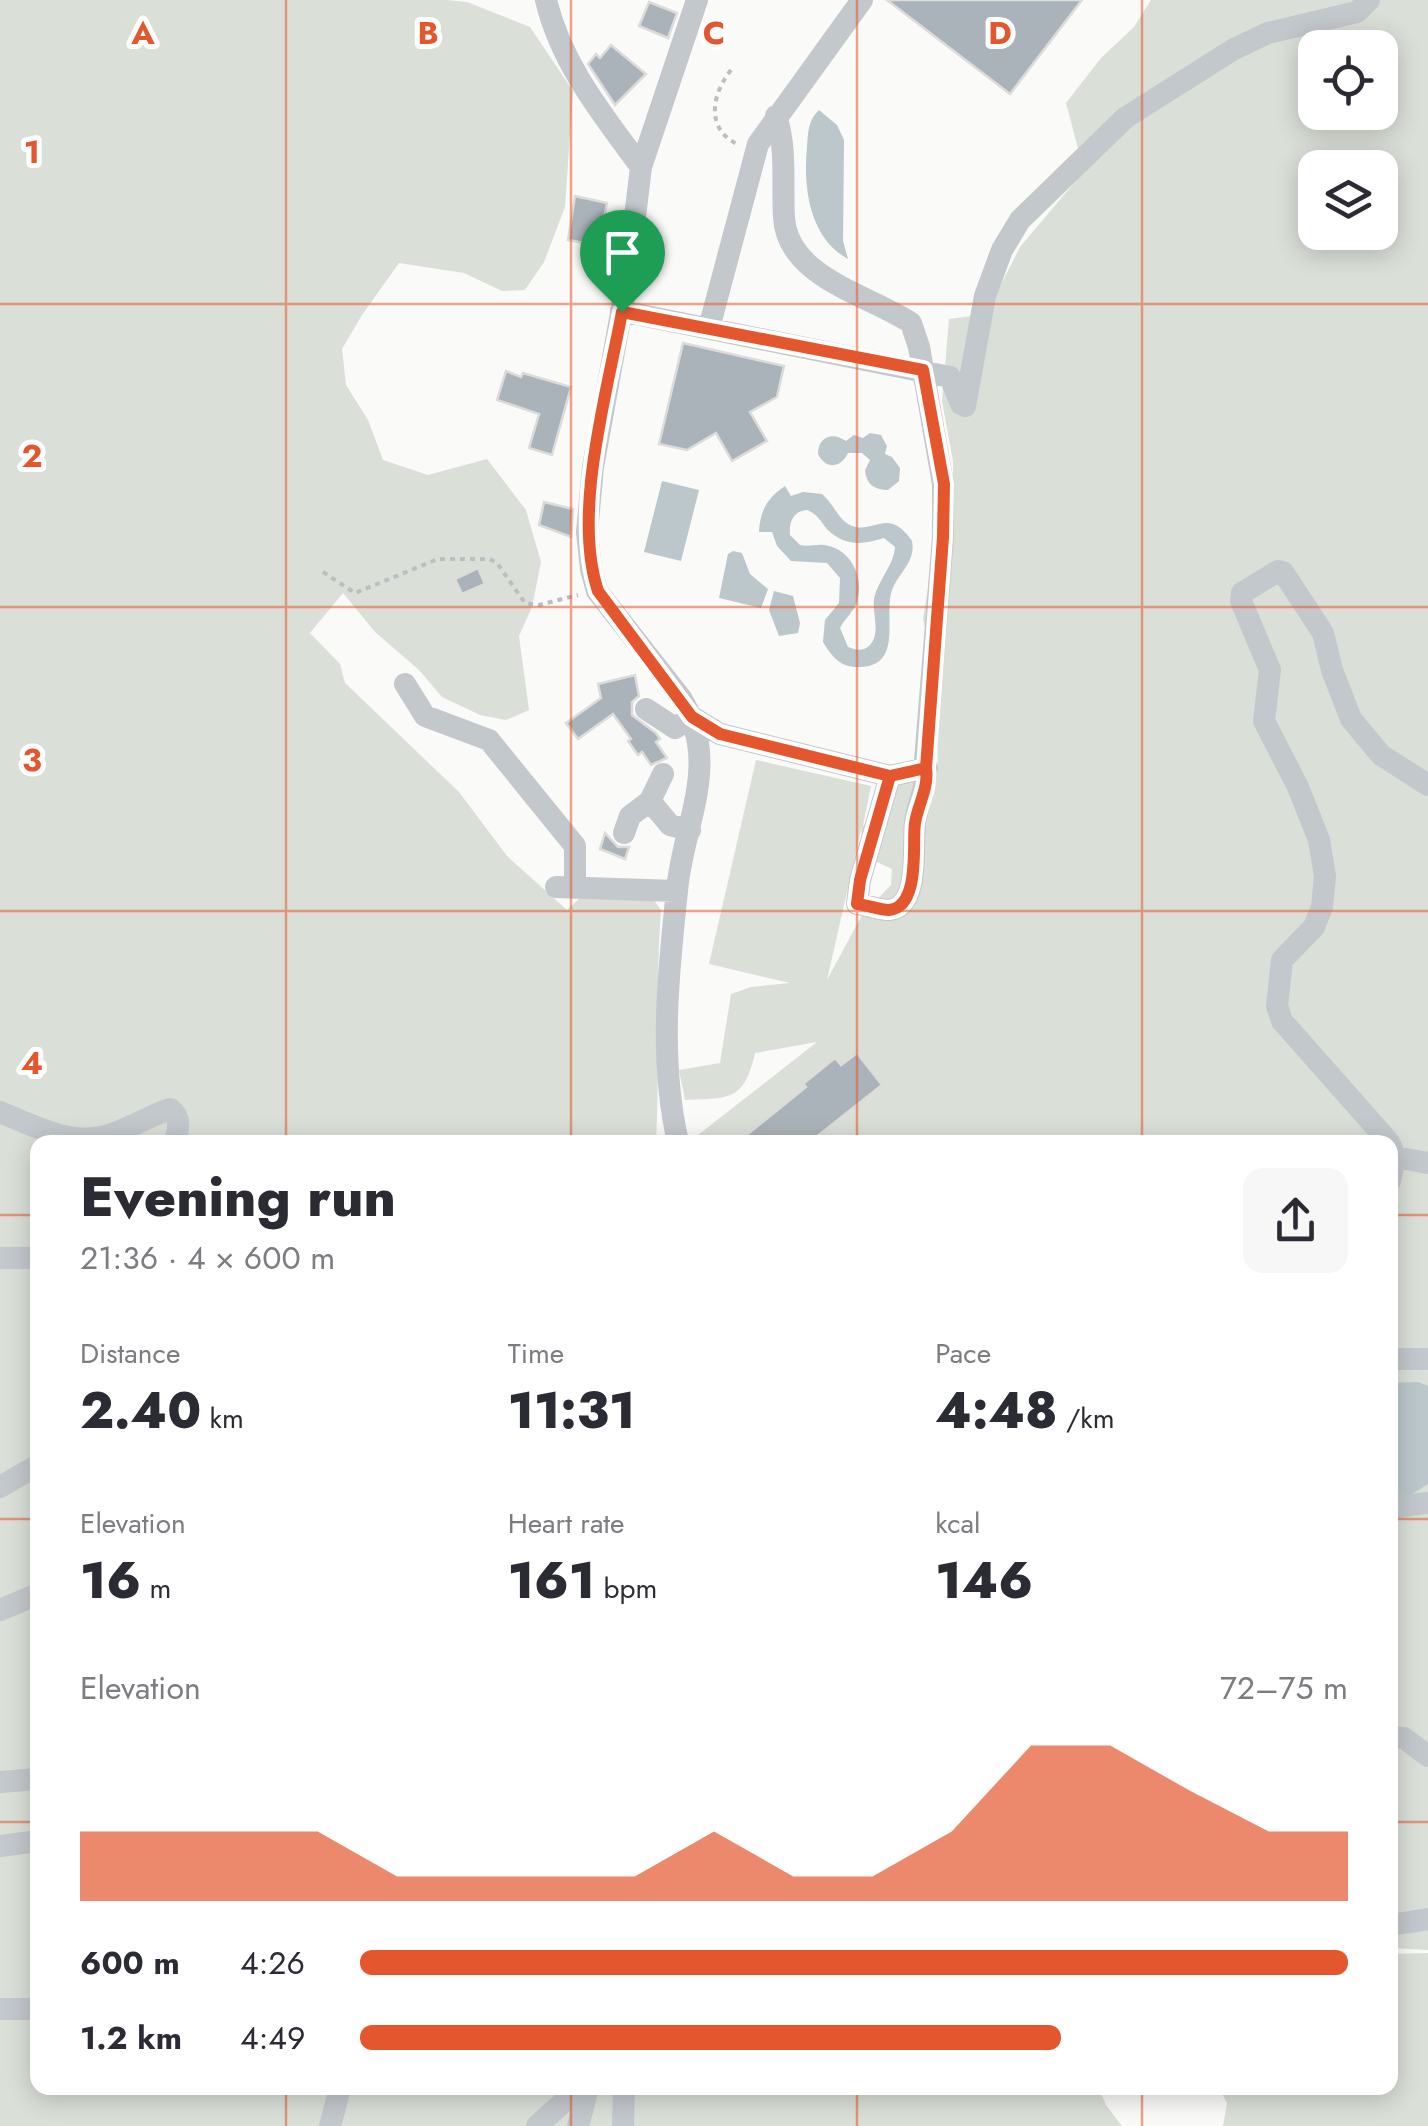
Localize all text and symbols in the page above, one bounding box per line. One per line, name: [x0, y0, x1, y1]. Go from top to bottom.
text: A: [130, 10, 155, 56]
text: B: [417, 10, 439, 56]
text: C: [703, 10, 725, 56]
text: D: [988, 10, 1012, 56]
map controls: [1298, 30, 1398, 250]
button: locate: [1298, 30, 1398, 130]
text: 1: [24, 129, 40, 175]
button: layers: [1298, 150, 1398, 250]
pin: [580, 210, 665, 313]
icon: arrive: [595, 225, 650, 280]
text: 2: [22, 433, 43, 479]
text: 3: [22, 737, 42, 783]
text: 4: [21, 1040, 43, 1086]
text: Evening run: [80, 1157, 396, 1237]
button: share: [1243, 1168, 1348, 1273]
text: 21:36 · 4 × 600 m: [80, 1235, 335, 1281]
text: Distance: [80, 1333, 180, 1374]
text: Time: [508, 1333, 564, 1374]
text: Pace: [935, 1333, 991, 1374]
text: 2.40: [80, 1374, 201, 1447]
text: 11:31: [508, 1374, 635, 1447]
text: 4:48: [935, 1374, 1058, 1447]
text: km: [201, 1398, 244, 1439]
text: /km: [1058, 1398, 1115, 1439]
text: Elevation: [80, 1503, 186, 1544]
text: Heart rate: [508, 1503, 625, 1544]
text: kcal: [935, 1503, 981, 1544]
text: 16: [80, 1544, 141, 1617]
text: 161: [508, 1544, 595, 1617]
text: 146: [935, 1544, 1033, 1617]
text: m: [141, 1568, 171, 1609]
text: bpm: [595, 1568, 657, 1609]
text: Elevation: [80, 1665, 201, 1711]
text: 72–75 m: [1220, 1665, 1348, 1711]
text: 600 m: [80, 1940, 180, 1986]
text: 4:26: [240, 1940, 305, 1986]
text: 1.2 km: [80, 2015, 182, 2061]
text: 4:49: [240, 2015, 305, 2061]

